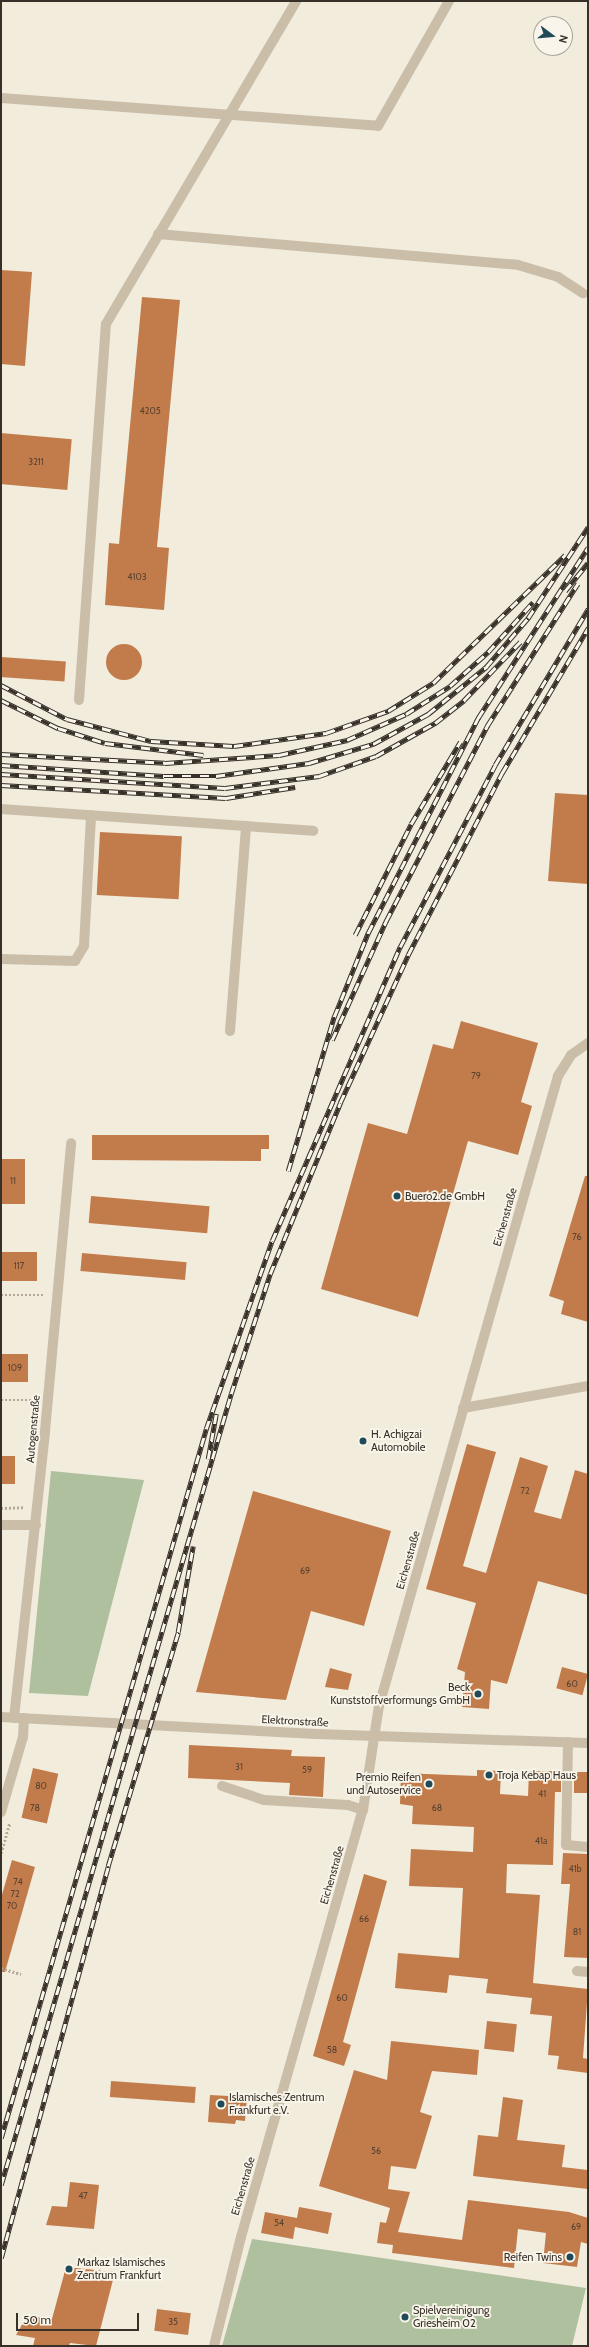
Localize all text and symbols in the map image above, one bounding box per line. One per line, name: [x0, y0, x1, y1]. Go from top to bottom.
north arrow: [533, 16, 573, 56]
text: N: [556, 33, 571, 45]
house number: 4205: [139, 406, 161, 416]
house number: 3211: [28, 457, 44, 467]
house number: 4103: [127, 572, 147, 582]
house number: 79: [471, 1071, 481, 1081]
house number: 11: [10, 1176, 16, 1186]
street label: Eichenstraße: [490, 1186, 520, 1248]
place label: Buero2.de GmbH: [405, 1189, 485, 1203]
marker: Buero2.de GmbH: [392, 1191, 402, 1201]
house number: 76: [572, 1232, 582, 1242]
house number: 117: [14, 1261, 24, 1271]
house number: 109: [8, 1363, 22, 1373]
street label: Autogenstraße: [23, 1394, 43, 1464]
place label: H. Achigzai Automobile: [371, 1428, 425, 1454]
marker: H. Achigzai Automobile: [358, 1436, 368, 1446]
house number: 72: [520, 1486, 530, 1496]
street label: Eichenstraße: [393, 1529, 423, 1591]
house number: 69: [300, 1566, 310, 1576]
house number: 60: [566, 1679, 578, 1689]
place label: Beck Kunststoffverformungs GmbH: [330, 1681, 470, 1707]
marker: Beck Kunststoffverformungs GmbH: [473, 1689, 483, 1699]
street label: Elektronstraße: [261, 1713, 329, 1729]
house number: 31: [235, 1762, 243, 1772]
house number: 59: [302, 1765, 312, 1775]
place label: Troja Kebap Haus: [497, 1768, 576, 1782]
marker: Troja Kebap Haus: [484, 1770, 494, 1780]
place label: Premio Reifen und Autoservice: [346, 1771, 421, 1797]
marker: Premio Reifen und Autoservice: [424, 1779, 434, 1789]
house number: 80: [35, 1781, 47, 1791]
house number: 41: [538, 1789, 546, 1799]
house number: 78: [30, 1803, 40, 1813]
house number: 68: [432, 1803, 442, 1813]
house number: 41a: [535, 1836, 547, 1846]
street label: Eichenstraße: [317, 1844, 347, 1906]
house number: 41b: [568, 1864, 582, 1874]
house number: 74: [13, 1877, 23, 1887]
house number: 72: [10, 1889, 20, 1899]
house number: 70: [7, 1901, 17, 1911]
house number: 66: [359, 1914, 369, 1924]
house number: 81: [573, 1927, 581, 1937]
house number: 60: [336, 1993, 348, 2003]
house number: 58: [327, 2045, 337, 2055]
place label: Islamisches Zentrum Frankfurt e.V.: [229, 2091, 324, 2117]
marker: Islamisches Zentrum Frankfurt e.V.: [216, 2099, 226, 2109]
house number: 56: [371, 2146, 381, 2156]
street label: Eichenstraße: [228, 2155, 258, 2217]
house number: 47: [78, 2191, 88, 2201]
house number: 54: [274, 2218, 284, 2228]
house number: 69: [571, 2222, 581, 2232]
place label: Reifen Twins: [504, 2250, 562, 2264]
marker: Reifen Twins: [565, 2252, 575, 2262]
place label: Markaz Islamisches Zentrum Frankfurt: [77, 2256, 165, 2282]
marker: Markaz Islamisches Zentrum Frankfurt: [64, 2264, 74, 2274]
place label: Spielvereinigung Griesheim 02: [413, 2304, 490, 2330]
scale bar: [18, 2305, 141, 2331]
text: 50 m: [23, 2312, 51, 2327]
marker: Spielvereinigung Griesheim 02: [400, 2312, 410, 2322]
house number: 35: [168, 2317, 178, 2327]

